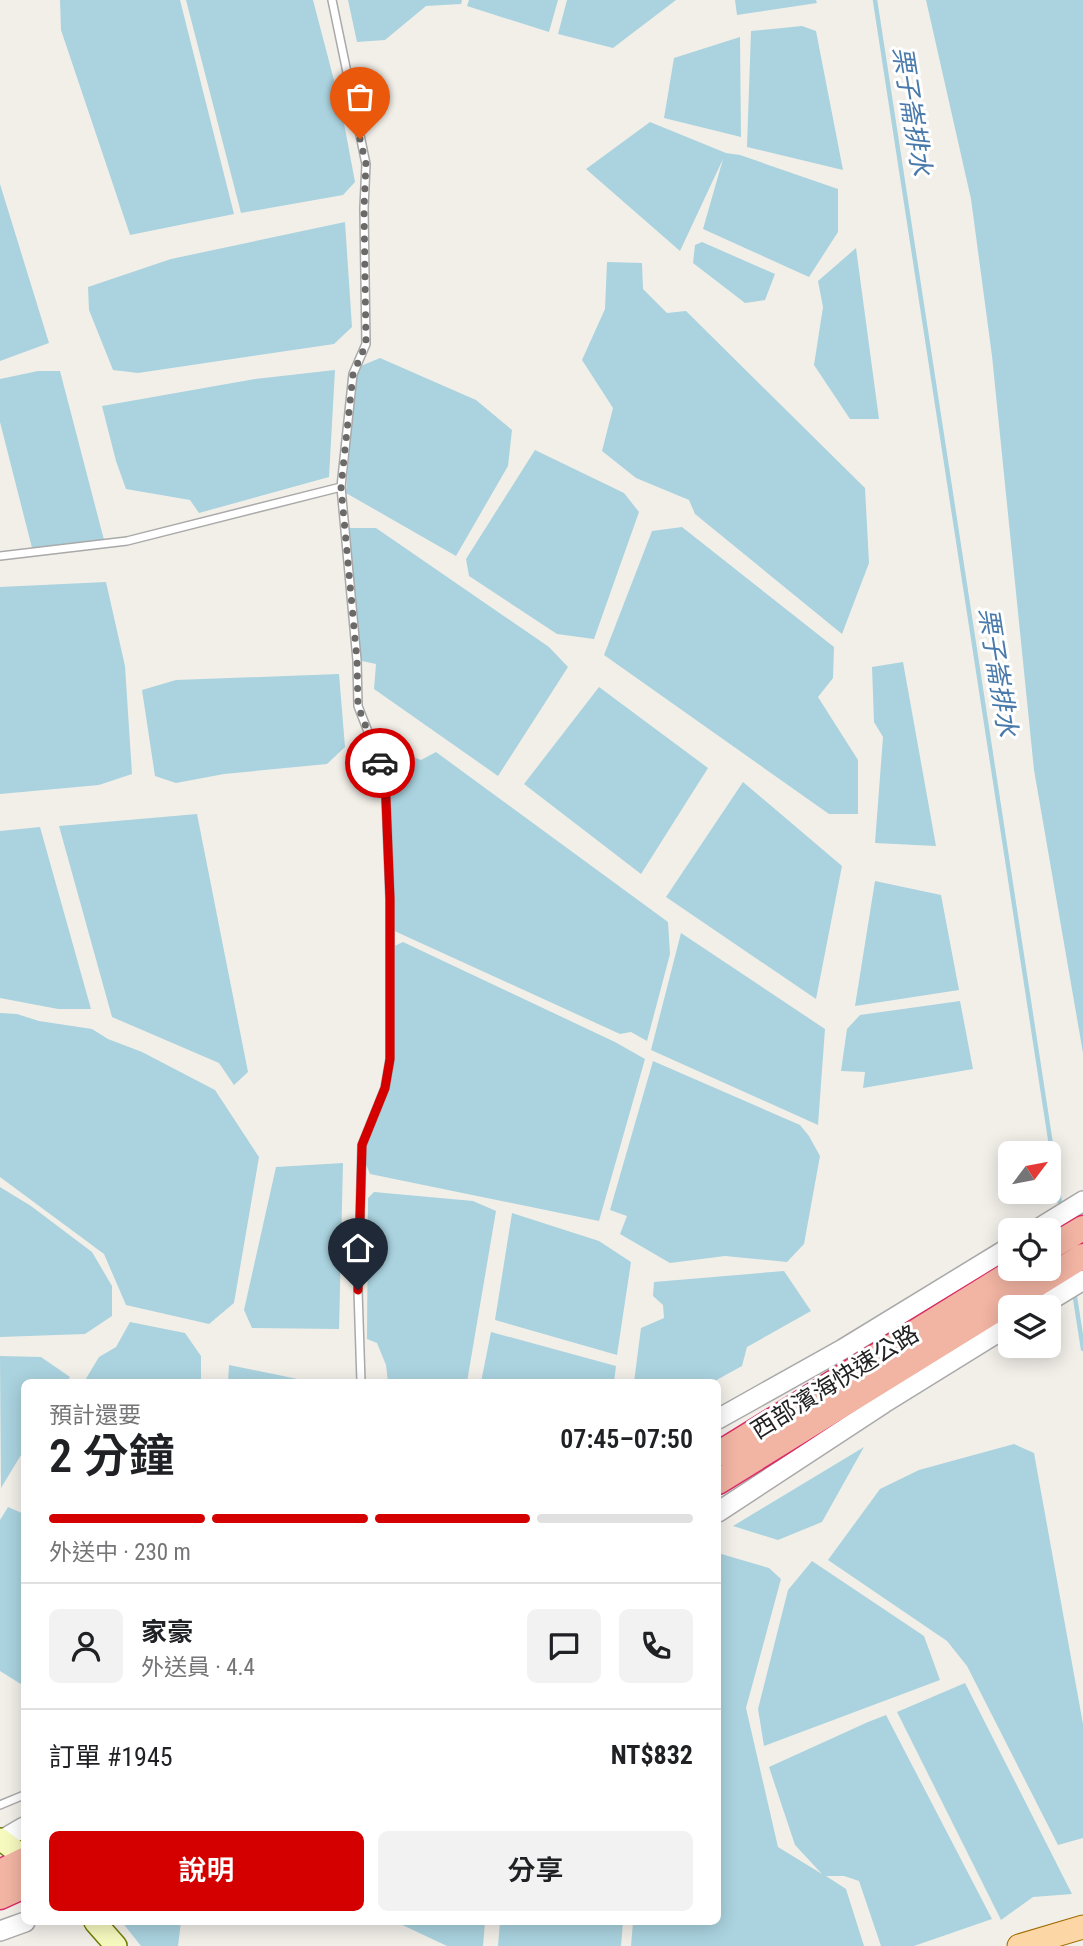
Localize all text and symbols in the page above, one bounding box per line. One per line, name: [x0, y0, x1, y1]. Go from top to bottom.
water label: 栗子崙排水: [887, 44, 937, 179]
pin: [330, 67, 390, 139]
icon: bag: [341, 78, 379, 116]
water label: 栗子崙排水: [973, 605, 1023, 740]
courier: [345, 728, 415, 798]
icon: car: [361, 744, 399, 782]
north arrow: [998, 1141, 1060, 1204]
map controls: [998, 1141, 1061, 1358]
pin: [328, 1218, 388, 1290]
button: locate: [998, 1218, 1061, 1281]
icon: home: [339, 1229, 377, 1267]
button: layers: [998, 1295, 1061, 1358]
street label: 西部濱海快速公路: [746, 1319, 924, 1445]
text: 預計還要: [49, 1402, 141, 1429]
text: 07:45–07:50: [560, 1424, 693, 1454]
text: 2 分鐘: [49, 1429, 175, 1483]
text: 外送中 · 230 m: [49, 1539, 191, 1566]
button: person: [49, 1609, 123, 1683]
button: chat: [527, 1609, 601, 1683]
button: phone: [619, 1609, 693, 1683]
text: 家豪: [141, 1617, 193, 1647]
text: 外送員 · 4.4: [141, 1654, 255, 1681]
text: NT$832: [611, 1740, 693, 1770]
text: 訂單 #1945: [49, 1742, 173, 1772]
button: 說明: [49, 1831, 364, 1911]
button: 分享: [378, 1831, 693, 1911]

